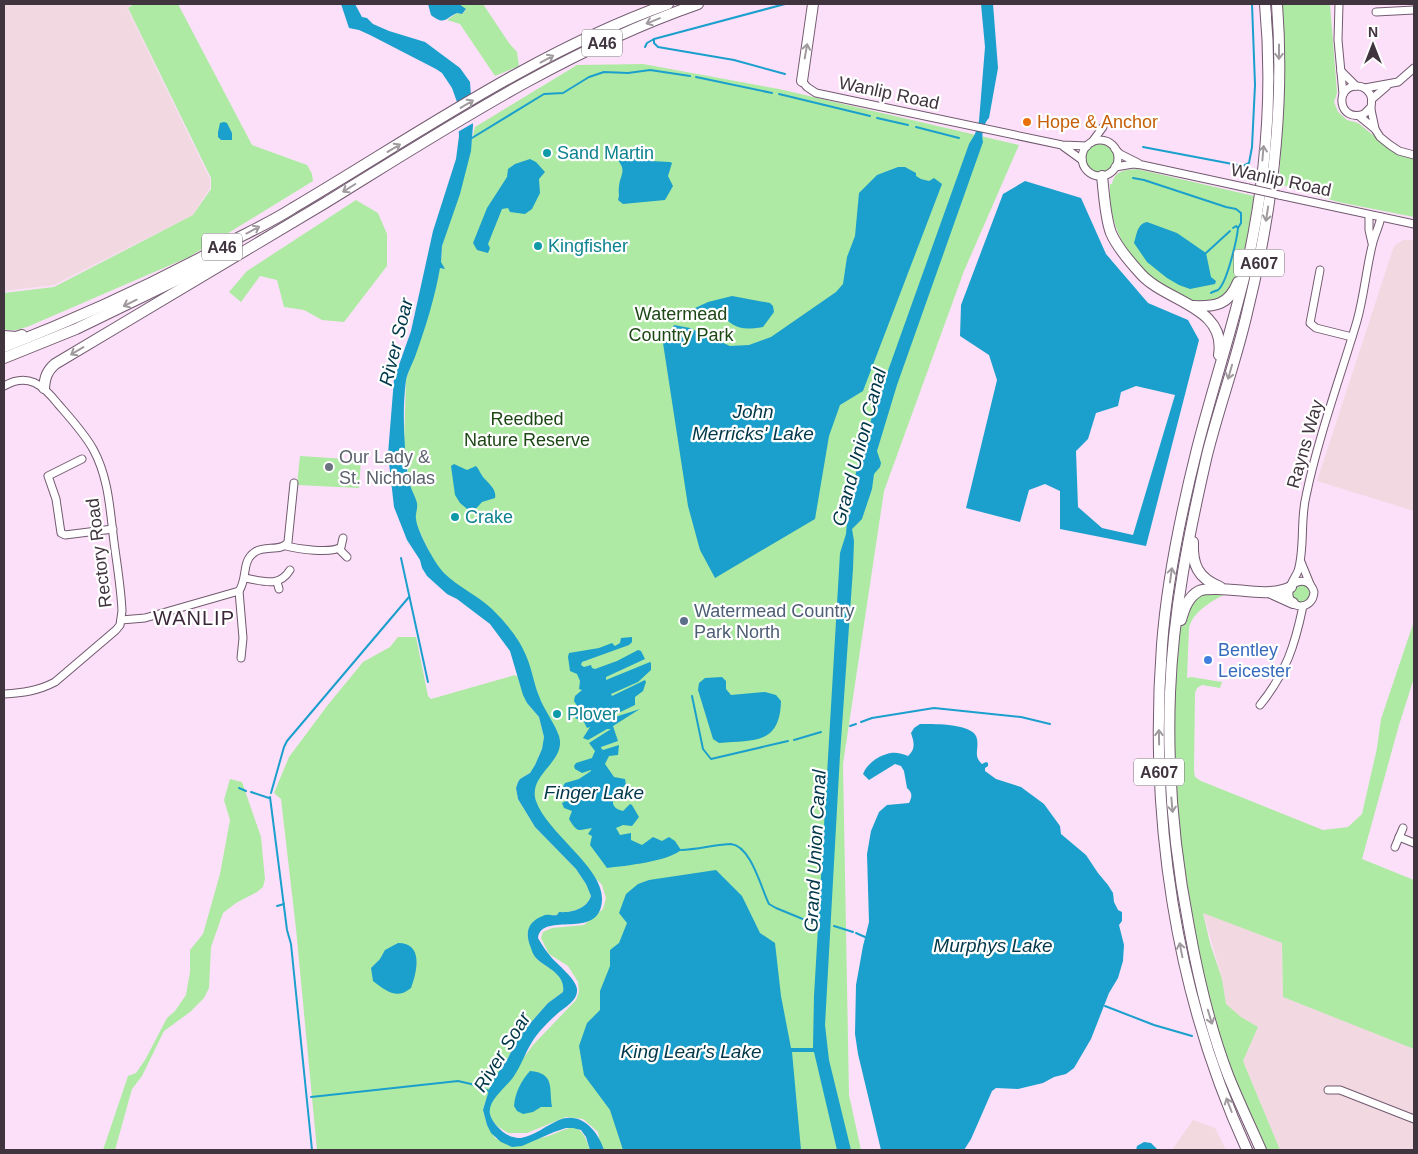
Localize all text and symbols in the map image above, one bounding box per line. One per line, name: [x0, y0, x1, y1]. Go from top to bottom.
one-way arrow: [646, 17, 661, 27]
north arrow: [1348, 20, 1398, 70]
text: N: [1368, 24, 1378, 40]
road number: A46: [582, 29, 622, 56]
one-way arrow: [802, 43, 811, 59]
one-way arrow: [1275, 44, 1284, 60]
one-way arrow: [539, 54, 554, 64]
street label: Wanlip Road: [837, 73, 941, 113]
one-way arrow: [459, 98, 473, 108]
place label: Hope & Anchor: [1037, 112, 1158, 132]
marker: Hope & Anchor: [1021, 116, 1033, 128]
one-way arrow: [386, 142, 400, 152]
place label: Sand Martin: [557, 143, 654, 163]
one-way arrow: [1259, 145, 1268, 161]
marker: Sand Martin: [541, 147, 553, 159]
street label: Wanlip Road: [1229, 160, 1333, 200]
one-way arrow: [342, 183, 356, 193]
one-way arrow: [1262, 206, 1272, 222]
one-way arrow: [246, 225, 261, 235]
road number: A46: [202, 233, 242, 260]
place label: Kingfisher: [548, 236, 628, 256]
marker: Kingfisher: [532, 240, 544, 252]
road number: A607: [1234, 250, 1284, 276]
water label: River Soar: [375, 295, 417, 388]
one-way arrow: [123, 299, 138, 308]
park label: Watermead Country Park: [628, 304, 735, 345]
one-way arrow: [70, 346, 84, 356]
one-way arrow: [1225, 364, 1235, 380]
water label: Grand Union Canal: [828, 365, 890, 528]
street label: Rayns Way: [1283, 397, 1327, 491]
water label: John Merricks' Lake: [692, 401, 814, 444]
park label: Reedbed Nature Reserve: [464, 409, 590, 450]
place label: Our Lady & St. Nicholas: [339, 447, 435, 488]
marker: Our Lady & St. Nicholas: [323, 461, 335, 473]
street label: Rectory Road: [82, 497, 116, 609]
place label: Crake: [465, 507, 513, 527]
marker: Crake: [449, 511, 461, 523]
one-way arrow: [1166, 567, 1176, 583]
place label: Watermead Country Park North: [694, 601, 854, 642]
district label: WANLIP: [153, 607, 235, 629]
marker: Watermead Country Park North: [678, 615, 690, 627]
place label: Bentley Leicester: [1218, 640, 1291, 681]
marker: Bentley Leicester: [1202, 654, 1214, 666]
place label: Plover: [567, 704, 618, 724]
marker: Plover: [551, 708, 563, 720]
one-way arrow: [1154, 729, 1163, 745]
road number: A607: [1134, 759, 1184, 786]
water label: Grand Union Canal: [800, 768, 830, 933]
water label: Finger Lake: [544, 782, 644, 803]
one-way arrow: [1168, 797, 1177, 813]
water label: Murphys Lake: [933, 935, 1053, 956]
one-way arrow: [1176, 942, 1186, 958]
water label: River Soar: [469, 1008, 535, 1096]
one-way arrow: [1205, 1008, 1215, 1024]
water label: King Lear's Lake: [621, 1041, 761, 1062]
one-way arrow: [1223, 1098, 1233, 1113]

